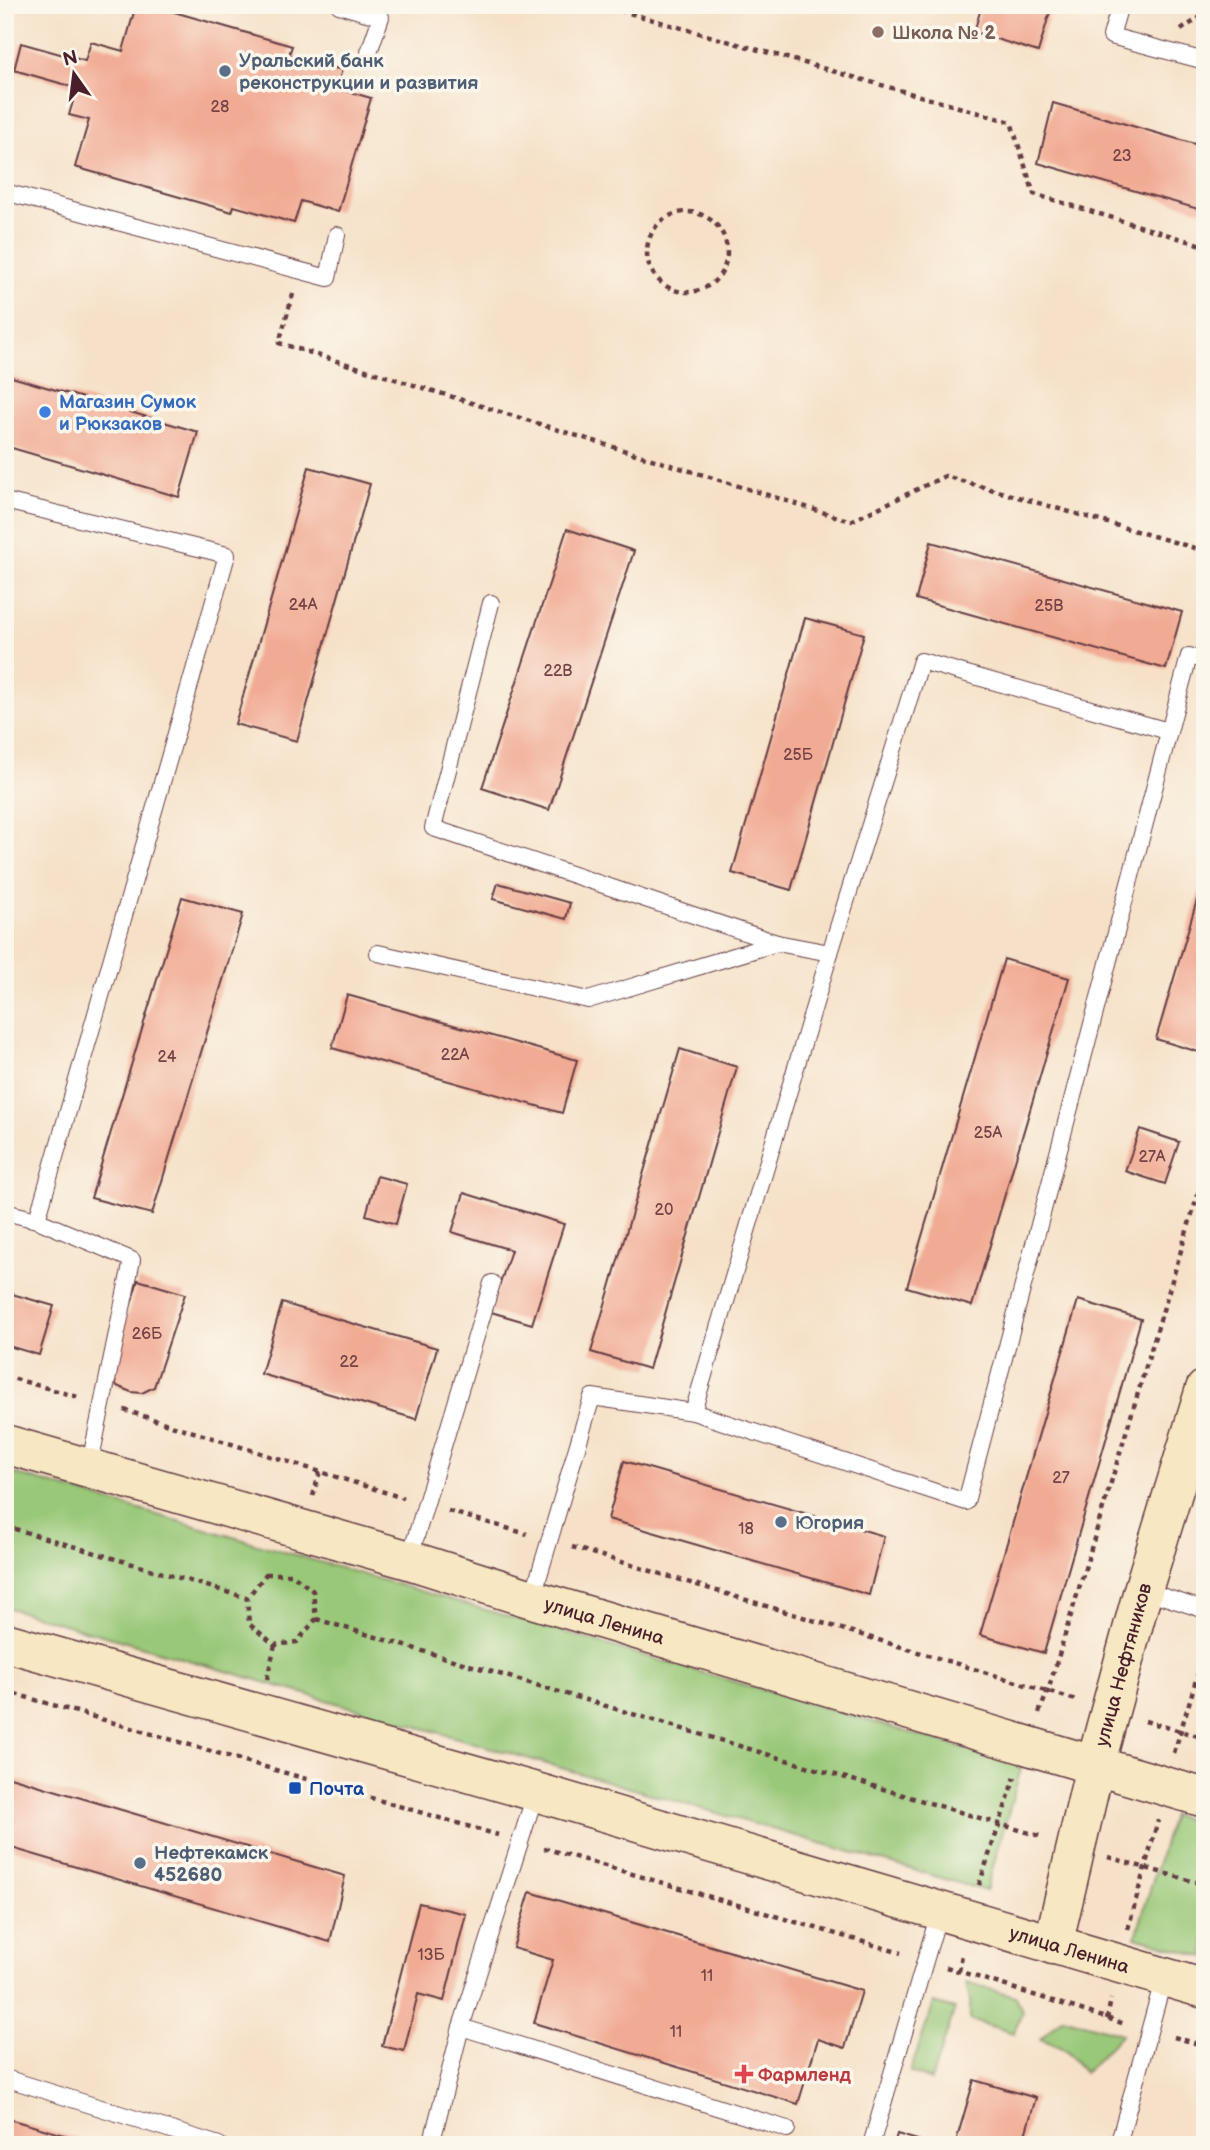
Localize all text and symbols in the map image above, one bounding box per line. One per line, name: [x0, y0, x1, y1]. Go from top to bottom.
place label: Школа № 2: [892, 22, 996, 45]
marker: Школа № 2: [870, 24, 886, 40]
north arrow: [38, 38, 108, 108]
text: N: [61, 46, 80, 72]
place label: Уральский банк реконструкции и развития: [239, 50, 478, 95]
marker: Уральский банк реконструкции и развития: [217, 63, 233, 79]
house number: 28: [211, 98, 229, 117]
house number: 23: [1113, 147, 1132, 166]
place label: Магазин Сумок и Рюкзаков: [59, 391, 197, 436]
marker: Магазин Сумок и Рюкзаков: [37, 404, 53, 420]
house number: 24А: [289, 596, 318, 615]
house number: 25В: [1035, 597, 1063, 616]
house number: 22В: [543, 662, 573, 681]
house number: 25Б: [783, 746, 814, 765]
house number: 22А: [441, 1046, 470, 1065]
house number: 24: [158, 1048, 177, 1067]
house number: 25А: [974, 1124, 1002, 1143]
house number: 27А: [1139, 1148, 1166, 1167]
house number: 20: [655, 1201, 673, 1220]
house number: 26Б: [132, 1325, 163, 1344]
house number: 22: [340, 1353, 359, 1372]
house number: 27: [1052, 1469, 1070, 1488]
place label: Югория: [795, 1512, 864, 1535]
marker: Югория: [773, 1514, 789, 1530]
house number: 18: [738, 1520, 754, 1539]
street label: улица Нефтяников: [1091, 1580, 1157, 1749]
street label: улица Ленина: [541, 1593, 667, 1650]
place label: Почта: [309, 1778, 365, 1801]
marker: Почта: [287, 1780, 303, 1796]
place label: Нефтекамск 452680: [154, 1842, 269, 1887]
marker: Нефтекамск 452680: [132, 1855, 148, 1871]
street label: улица Ленина: [1007, 1922, 1132, 1979]
house number: 13Б: [417, 1946, 445, 1965]
house number: 11: [701, 1967, 713, 1986]
house number: 11: [670, 2023, 682, 2042]
place label: Фармленд: [758, 2064, 852, 2087]
marker: Фармленд: [736, 2066, 752, 2082]

